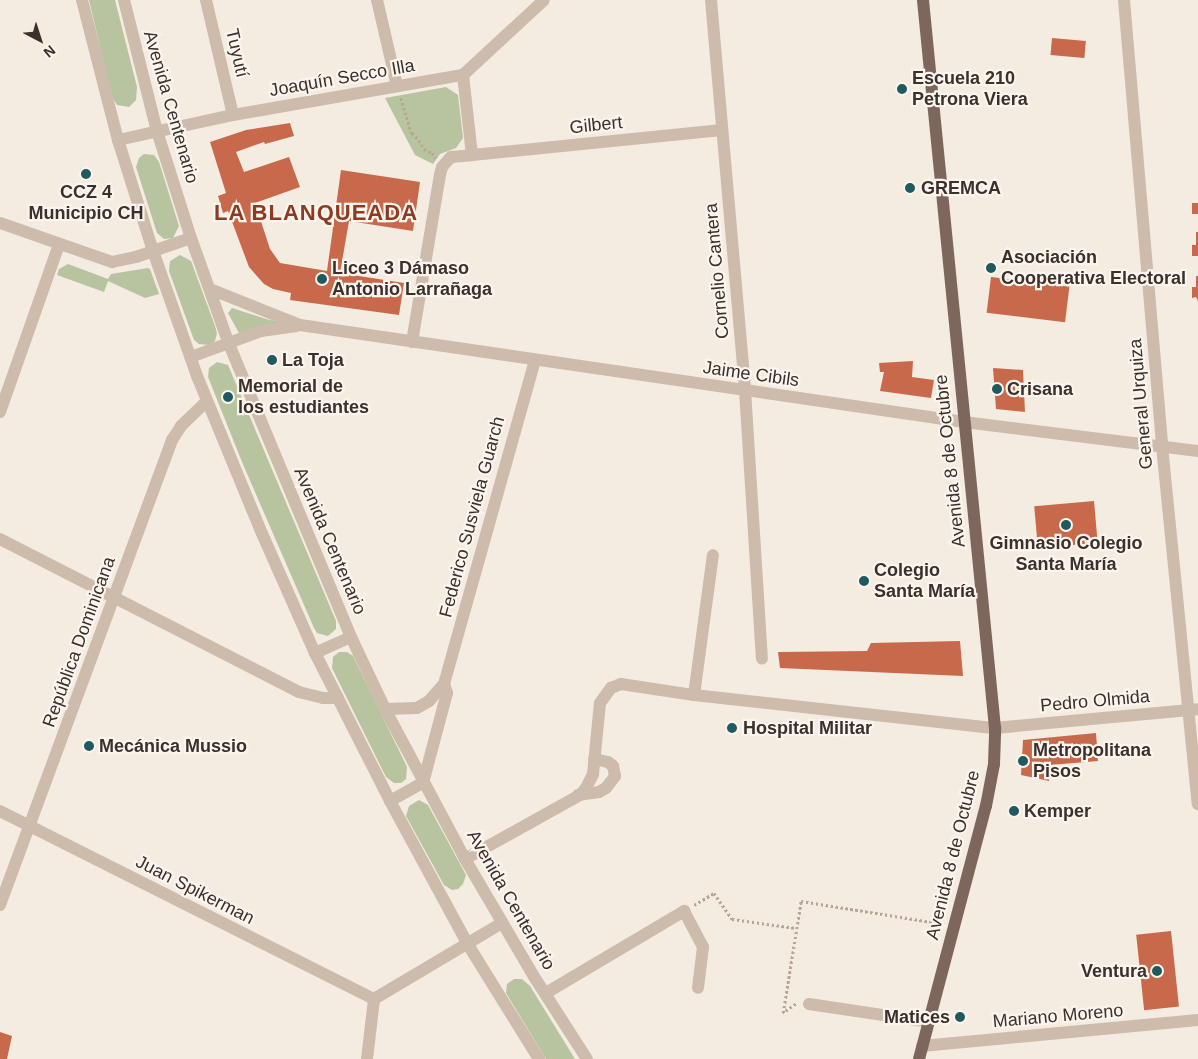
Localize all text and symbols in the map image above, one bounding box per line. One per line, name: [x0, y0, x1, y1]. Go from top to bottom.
north arrow: [15, 15, 65, 65]
street label: Tuyutí: [221, 27, 253, 79]
street label: Avenida Centenario: [139, 28, 203, 186]
text: N: [41, 42, 59, 61]
street label: Joaquín Secco Illa: [268, 55, 416, 101]
place label: Escuela 210 Petrona Viera: [912, 68, 1028, 110]
marker: Escuela 210 Petrona Viera: [896, 83, 908, 95]
street label: Gilbert: [569, 111, 623, 139]
marker: CCZ 4 Municipio CH: [80, 168, 92, 180]
place label: GREMCA: [921, 177, 1001, 199]
marker: GREMCA: [903, 181, 917, 195]
place label: CCZ 4 Municipio CH: [29, 182, 143, 224]
district label: LA BLANQUEADA: [212, 200, 420, 226]
street label: Cornelio Cantera: [700, 202, 734, 340]
place label: Asociación Cooperativa Electoral: [1001, 247, 1186, 290]
place label: Liceo 3 Dámaso Antonio Larrañaga: [332, 258, 492, 300]
marker: Asociación Cooperativa Electoral: [985, 262, 997, 274]
marker: Liceo 3 Dámaso Antonio Larrañaga: [316, 273, 328, 285]
street label: General Urquiza: [1125, 338, 1157, 470]
place label: La Toja: [282, 349, 344, 371]
marker: La Toja: [266, 354, 278, 366]
street label: Jaime Cibils: [701, 357, 801, 391]
street label: Avenida 8 de Octubre: [930, 373, 970, 549]
place label: Memorial de los estudiantes: [238, 376, 369, 418]
place label: Crisana: [1007, 378, 1073, 400]
marker: Crisana: [991, 383, 1003, 395]
marker: Memorial de los estudiantes: [222, 391, 234, 403]
street label: Federico Susviela Guarch: [435, 414, 509, 620]
street label: Avenida Centenario: [289, 464, 371, 618]
marker: Gimnasio Colegio Santa María: [1060, 519, 1072, 531]
place label: Gimnasio Colegio Santa María: [989, 533, 1143, 576]
street label: República Dominicana: [38, 554, 120, 730]
place label: Colegio Santa María: [874, 560, 975, 602]
marker: Colegio Santa María: [858, 575, 870, 587]
street label: Pedro Olmida: [1039, 685, 1151, 717]
place label: Hospital Militar: [743, 717, 872, 739]
marker: Hospital Militar: [725, 721, 739, 735]
place label: Mecánica Mussio: [99, 735, 247, 757]
marker: Mecánica Mussio: [83, 740, 95, 752]
place label: Metropolitana Pisos: [1033, 740, 1151, 782]
marker: Metropolitana Pisos: [1017, 755, 1029, 767]
street label: Avenida 8 de Octubre: [921, 768, 985, 942]
place label: Kemper: [1024, 800, 1091, 822]
marker: Kemper: [1008, 805, 1020, 817]
street label: Avenida Centenario: [462, 826, 560, 974]
street label: Juan Spikerman: [132, 851, 258, 929]
place label: Ventura: [1081, 960, 1147, 982]
marker: Ventura: [1151, 965, 1163, 977]
street label: Mariano Moreno: [992, 1000, 1124, 1032]
place label: Matices: [884, 1006, 950, 1028]
marker: Matices: [954, 1011, 966, 1023]

